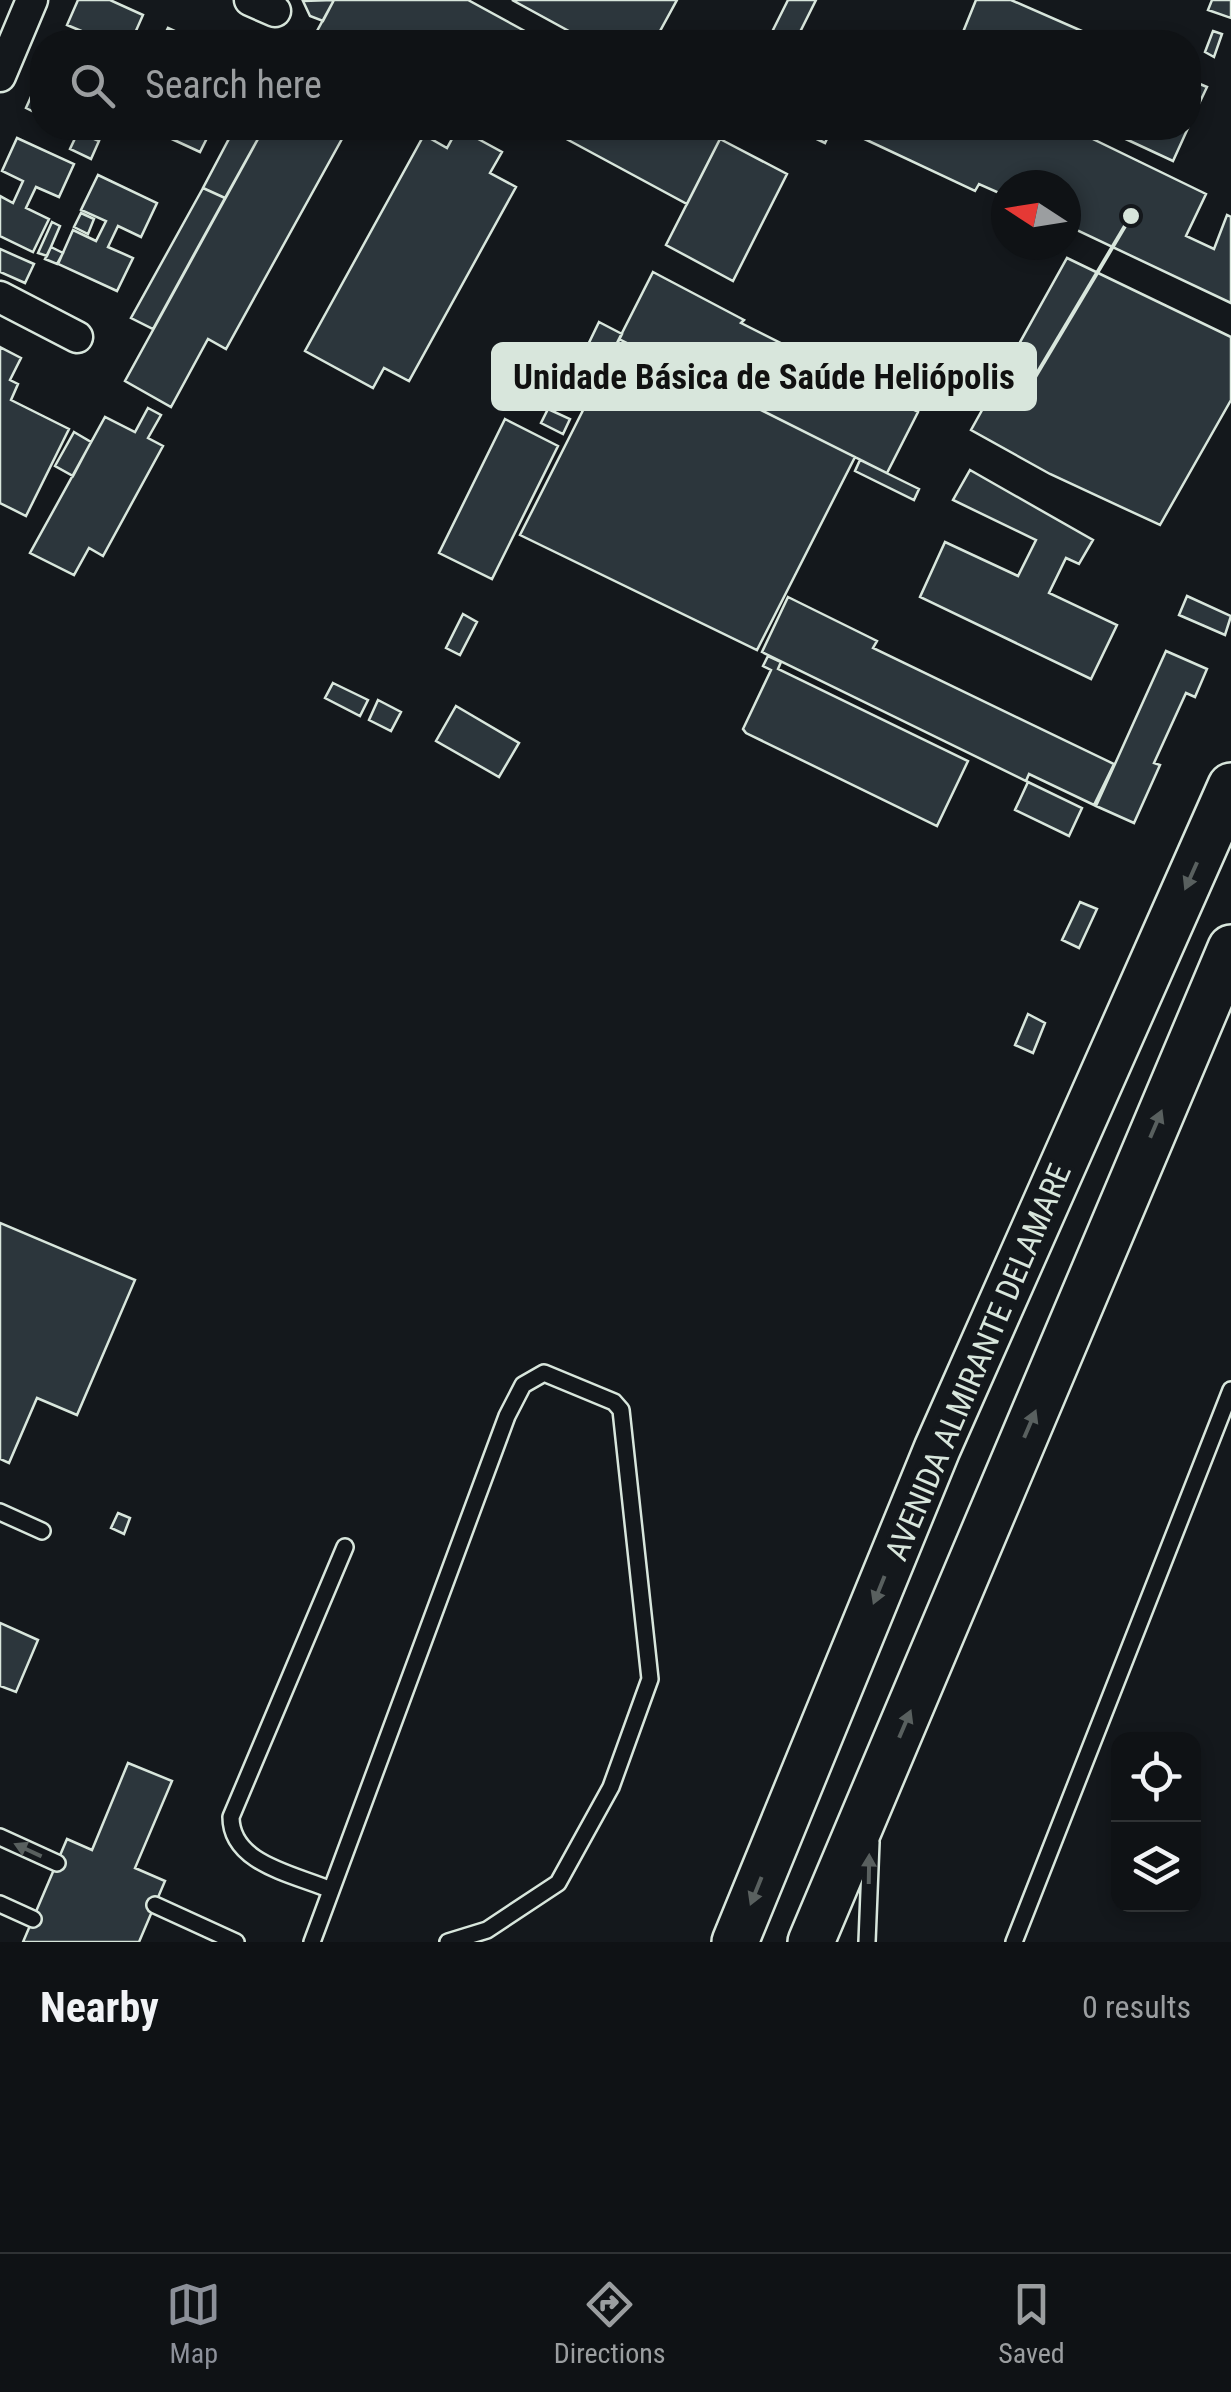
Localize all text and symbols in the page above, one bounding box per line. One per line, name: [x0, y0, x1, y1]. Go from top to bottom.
search box: [30, 30, 1201, 140]
icon: search: [65, 58, 120, 113]
text: Search here: [145, 63, 322, 107]
north arrow: [991, 170, 1081, 260]
callout: Unidade Básica de Saúde Heliópolis: [493, 344, 1035, 409]
text: Unidade Básica de Saúde Heliópolis: [513, 357, 1015, 398]
one-way arrow: [1183, 862, 1200, 891]
one-way arrow: [1148, 1110, 1164, 1139]
street label: AVENIDA ALMIRANTE DELAMARE: [877, 1158, 1079, 1566]
one-way arrow: [1022, 1409, 1038, 1439]
one-way arrow: [871, 1575, 887, 1605]
one-way arrow: [898, 1709, 914, 1739]
map controls: [1111, 1732, 1201, 1912]
button: locate: [1111, 1732, 1201, 1822]
button: layers: [1111, 1822, 1201, 1912]
one-way arrow: [13, 1842, 43, 1858]
one-way arrow: [862, 1853, 878, 1885]
one-way arrow: [747, 1876, 763, 1906]
text: Nearby: [40, 1983, 159, 2032]
text: 0 results: [1082, 1988, 1191, 2026]
tab: Map: [166, 2277, 221, 2370]
tab: Directions: [554, 2277, 666, 2370]
tab: Saved: [998, 2277, 1065, 2370]

